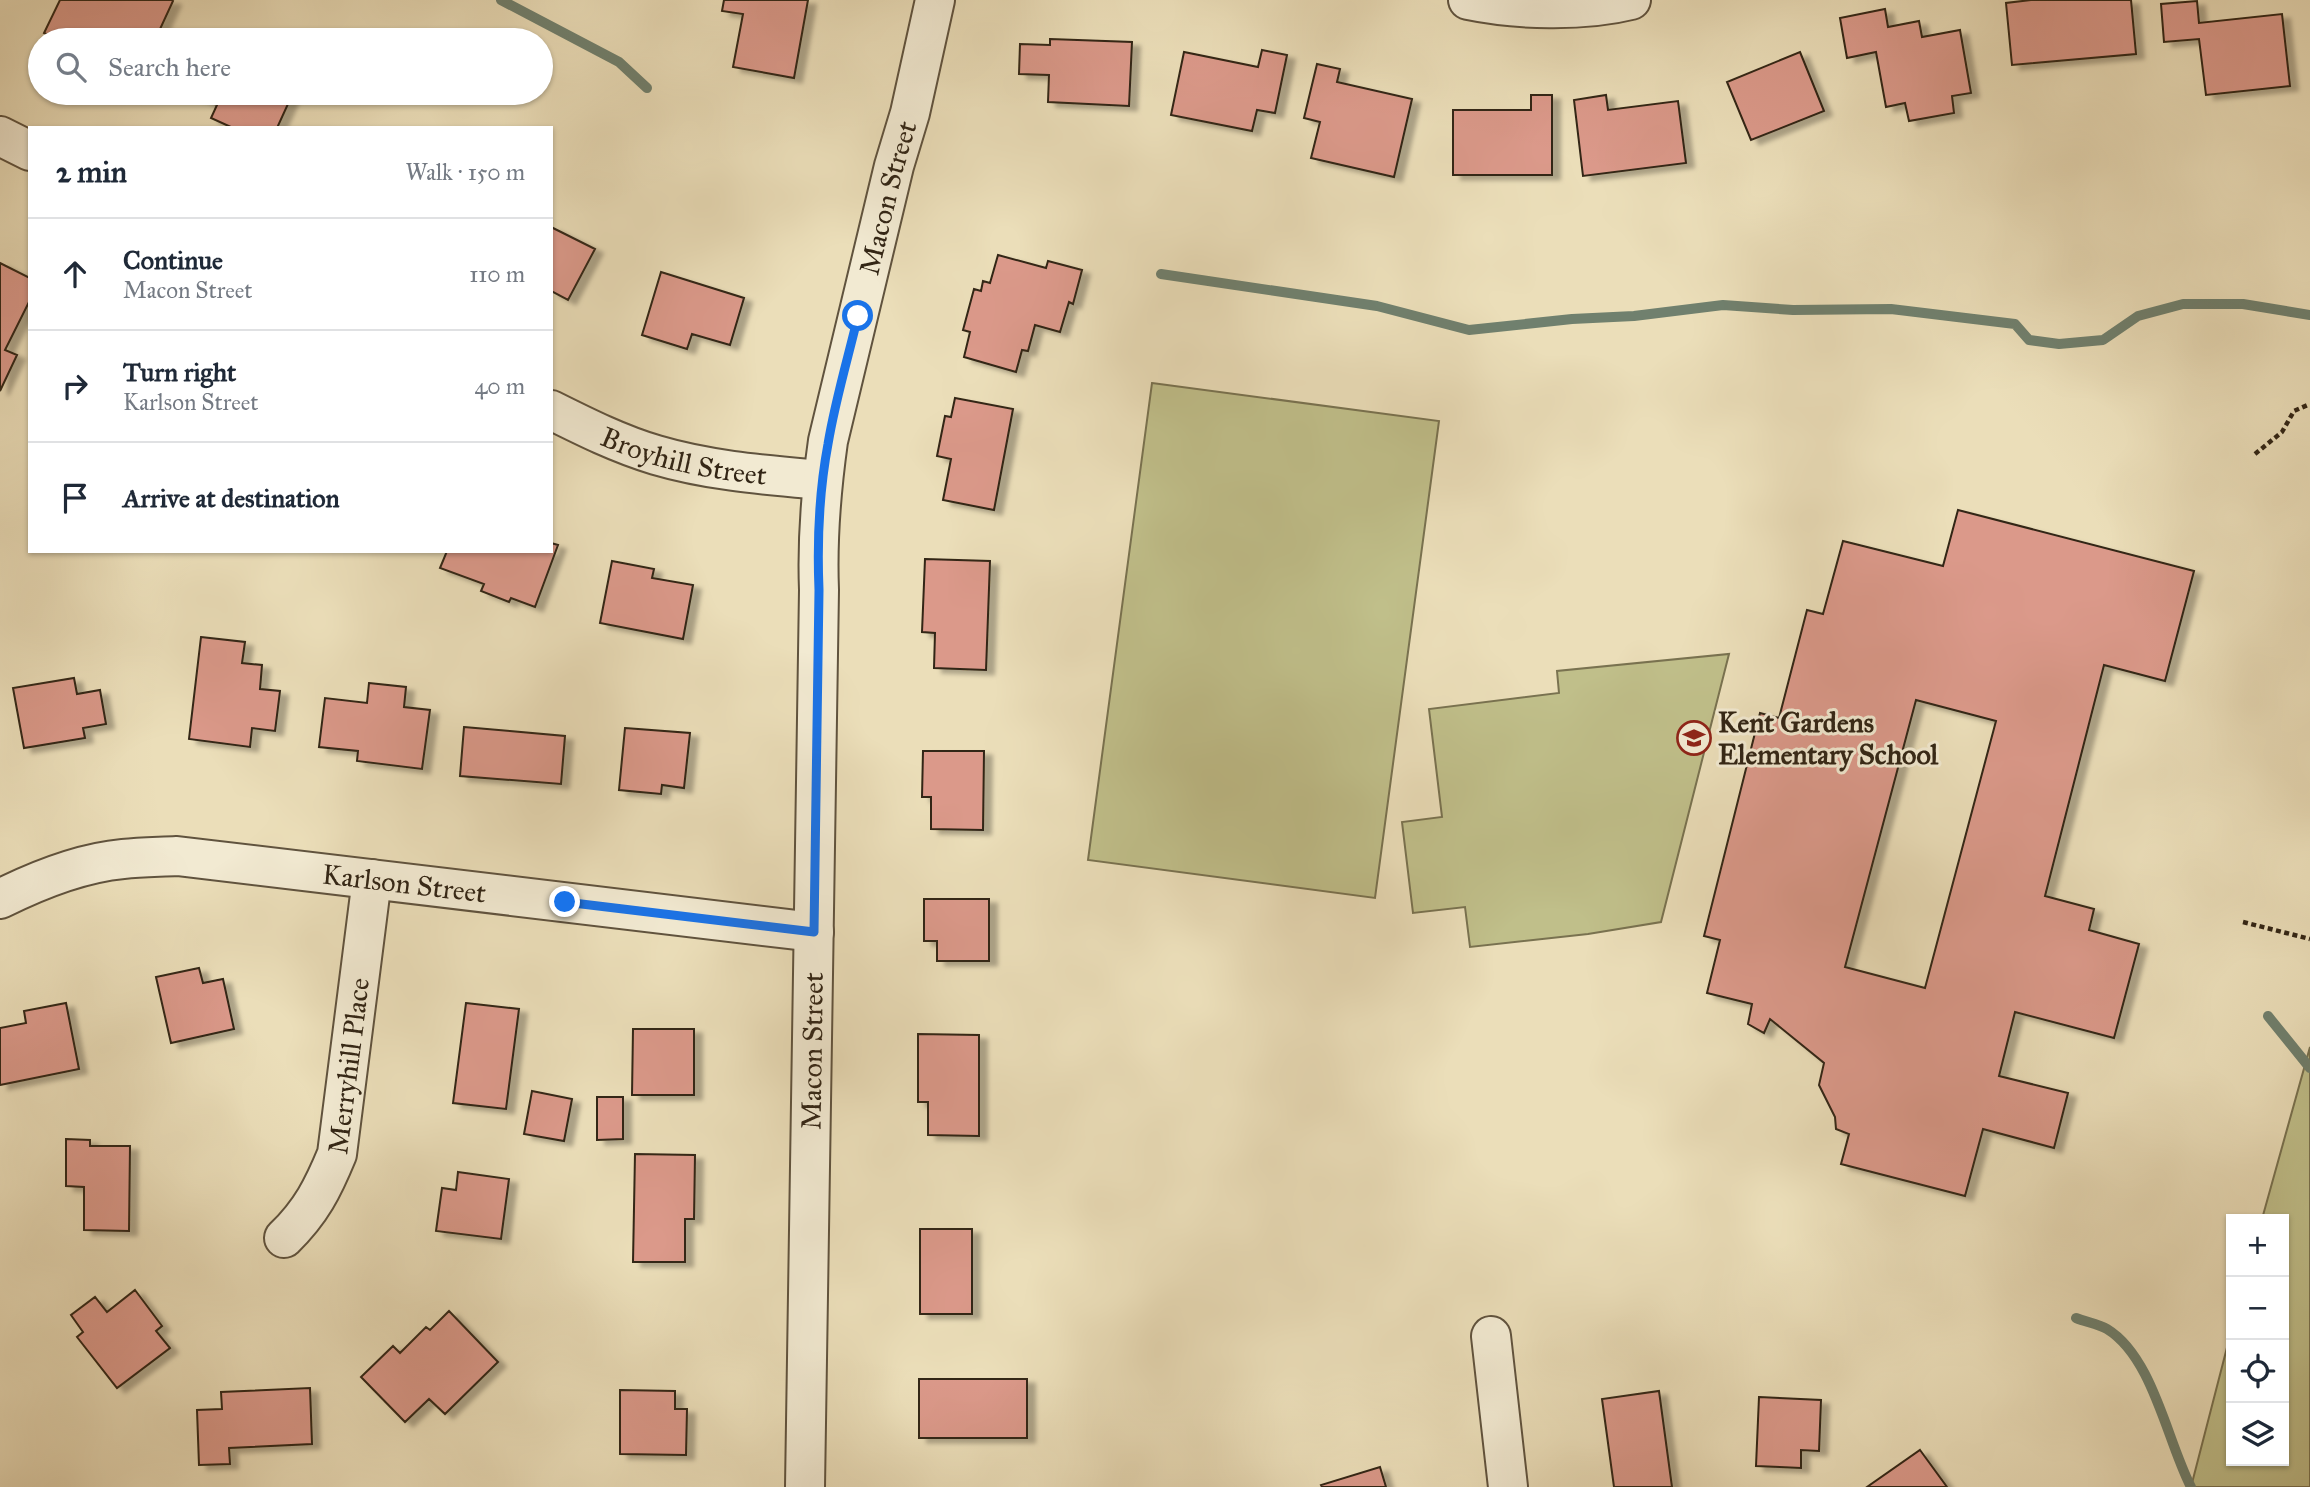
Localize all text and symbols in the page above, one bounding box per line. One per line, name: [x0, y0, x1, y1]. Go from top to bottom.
search box: [28, 28, 553, 105]
icon: search: [52, 48, 90, 86]
text: Search here: [108, 51, 231, 83]
street label: Macon Street: [851, 116, 924, 278]
text: 2 min: [56, 154, 127, 190]
text: Walk · 150 m: [405, 158, 525, 186]
text: Continue: [123, 244, 223, 276]
icon: ahead: [56, 255, 94, 293]
text: 110 m: [469, 260, 525, 288]
text: Macon Street: [123, 276, 252, 304]
route start: [842, 300, 873, 331]
text: Turn right: [123, 356, 236, 388]
icon: right: [56, 367, 94, 405]
text: 40 m: [475, 372, 525, 400]
text: Karlson Street: [123, 388, 258, 416]
street label: Broyhill Street: [596, 419, 769, 492]
icon: arrive: [56, 479, 94, 517]
text: Arrive at destination: [123, 482, 340, 514]
place label: Kent Gardens Elementary School: [1718, 705, 1939, 772]
school or university icon: Kent Gardens Elementary School: [1675, 719, 1713, 757]
street label: Karlson Street: [320, 856, 488, 910]
route end: [549, 886, 580, 917]
street label: Macon Street: [793, 972, 831, 1130]
street label: Merryhill Place: [320, 976, 377, 1156]
map controls: [2226, 1214, 2289, 1466]
button: +: [2226, 1214, 2289, 1277]
button: −: [2226, 1277, 2289, 1340]
button: locate: [2226, 1340, 2289, 1403]
button: layers: [2226, 1403, 2289, 1466]

